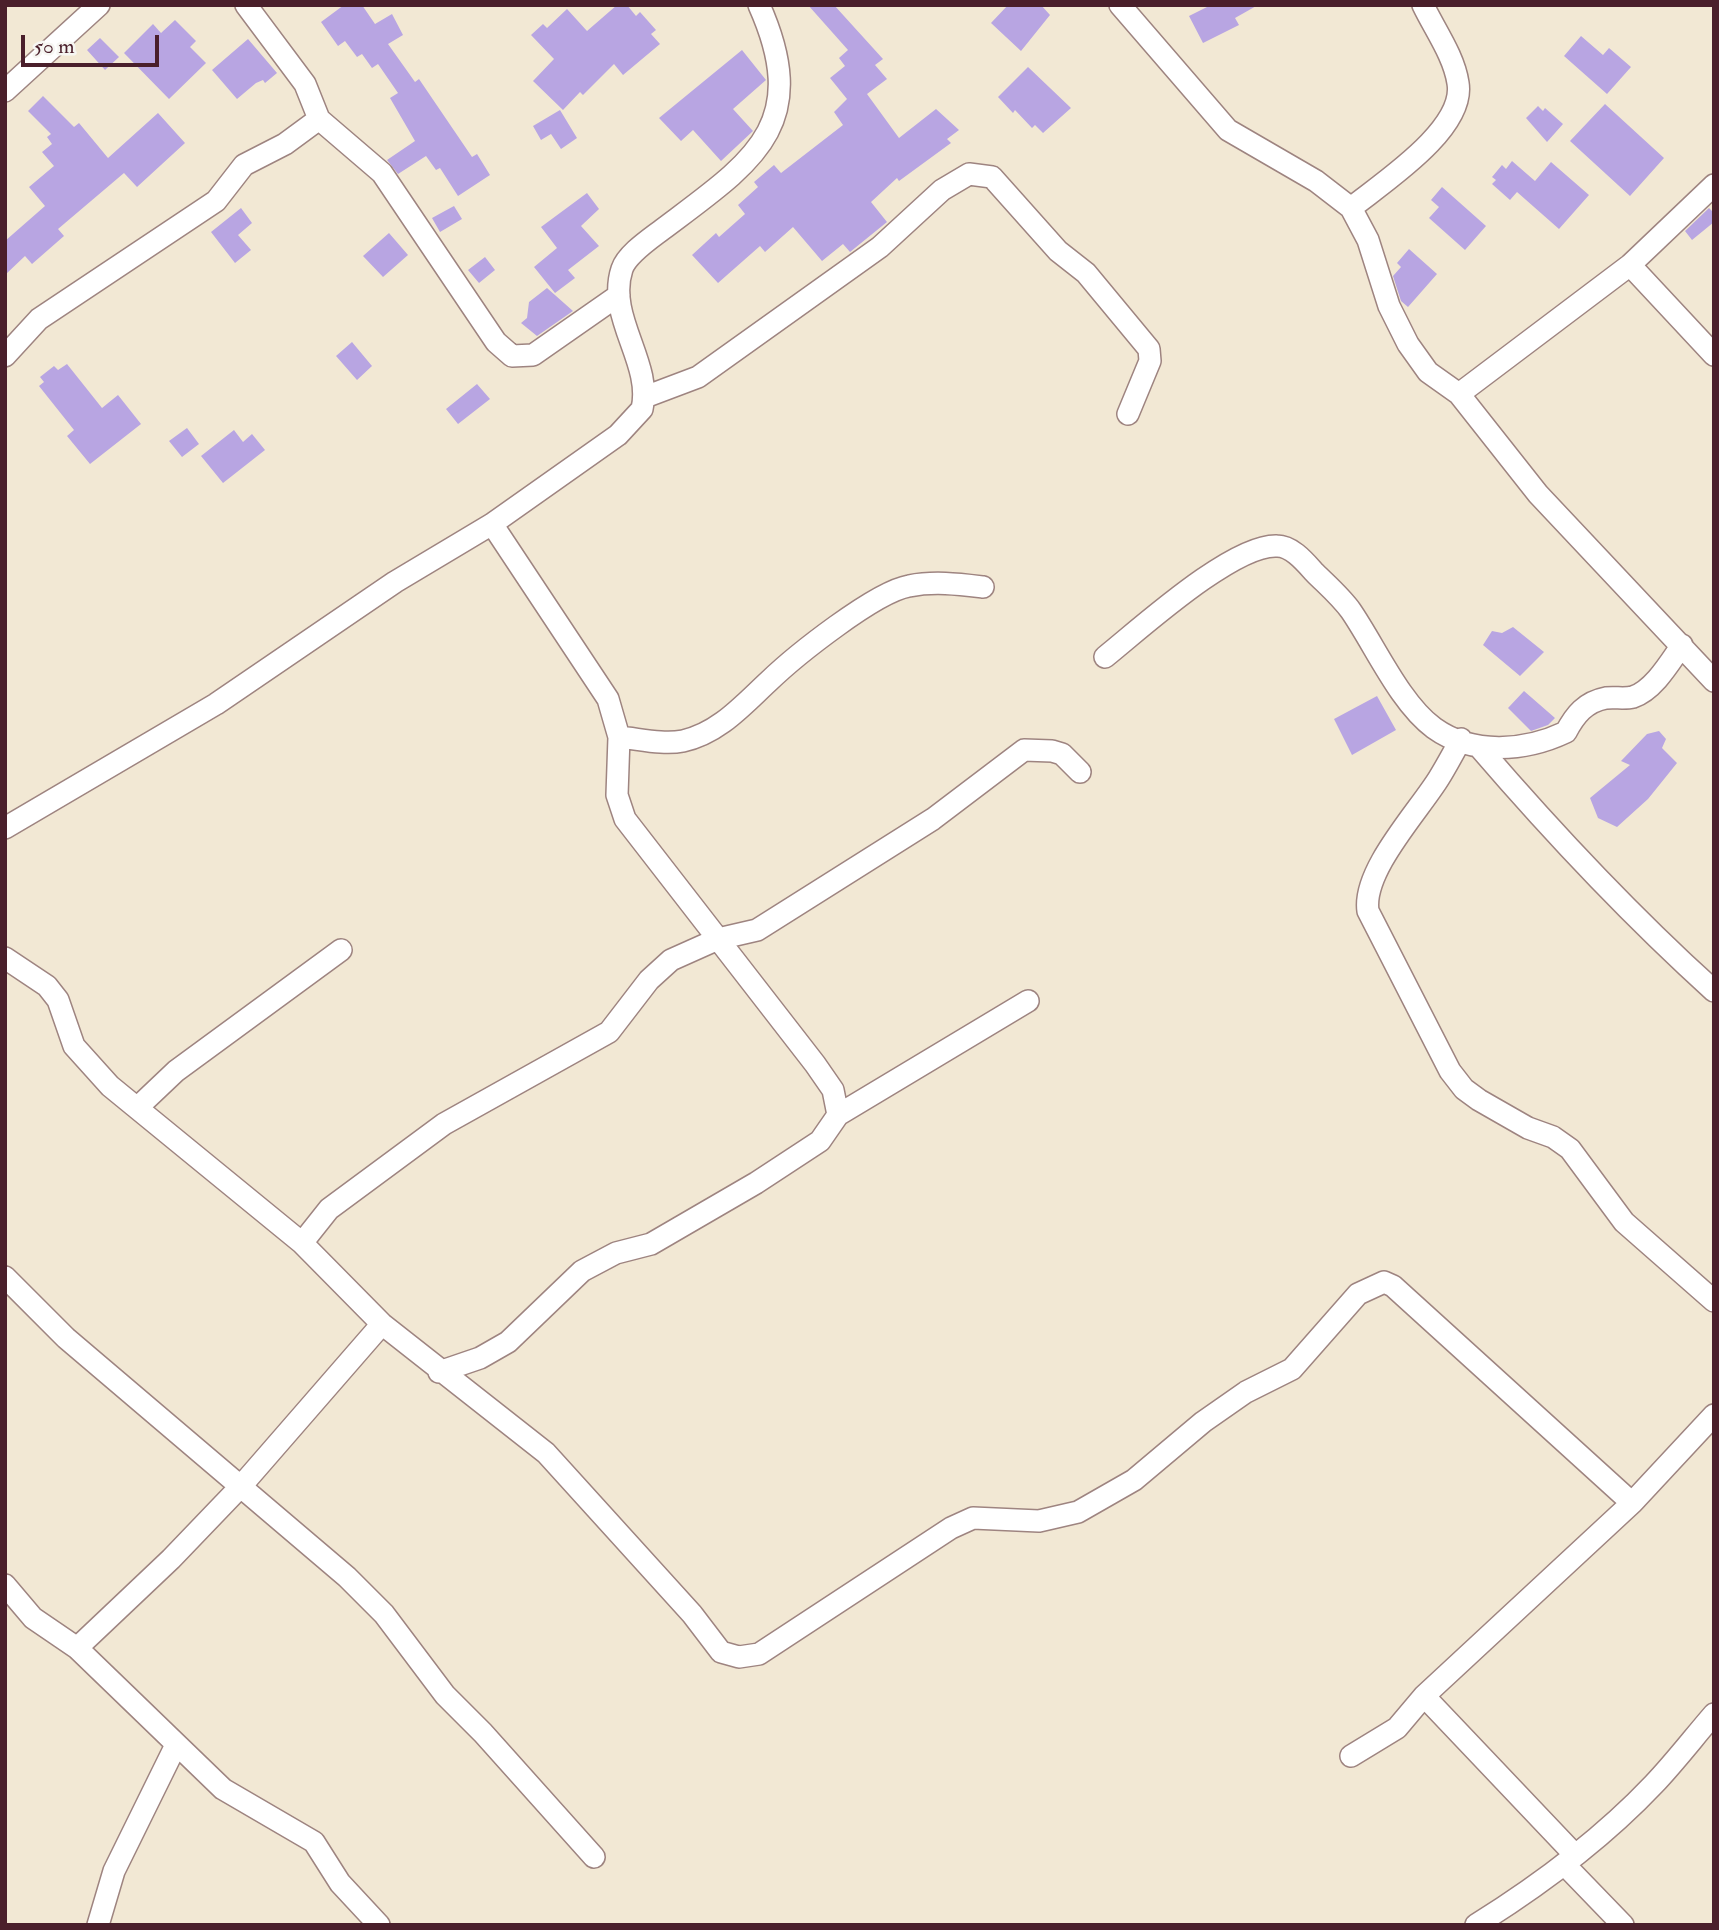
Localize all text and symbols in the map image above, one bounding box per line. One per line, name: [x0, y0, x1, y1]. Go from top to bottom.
scale bar: [24, 21, 163, 65]
text: 50 m: [34, 33, 75, 60]

